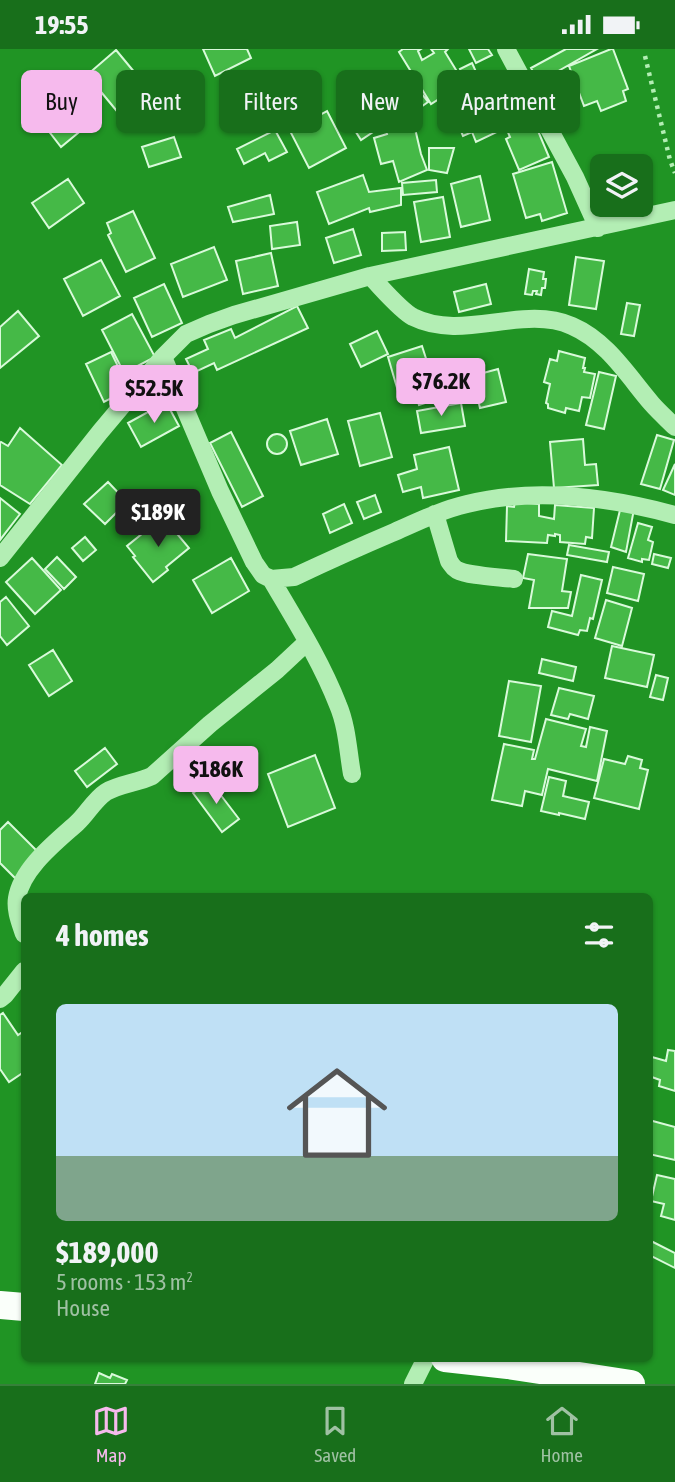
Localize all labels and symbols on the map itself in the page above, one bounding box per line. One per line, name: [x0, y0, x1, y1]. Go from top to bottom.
pin: $76.2K: [384, 359, 498, 418]
pin: $52.5K: [97, 365, 211, 425]
pin: $189K: [109, 489, 207, 549]
pin: $186K: [167, 747, 265, 806]

